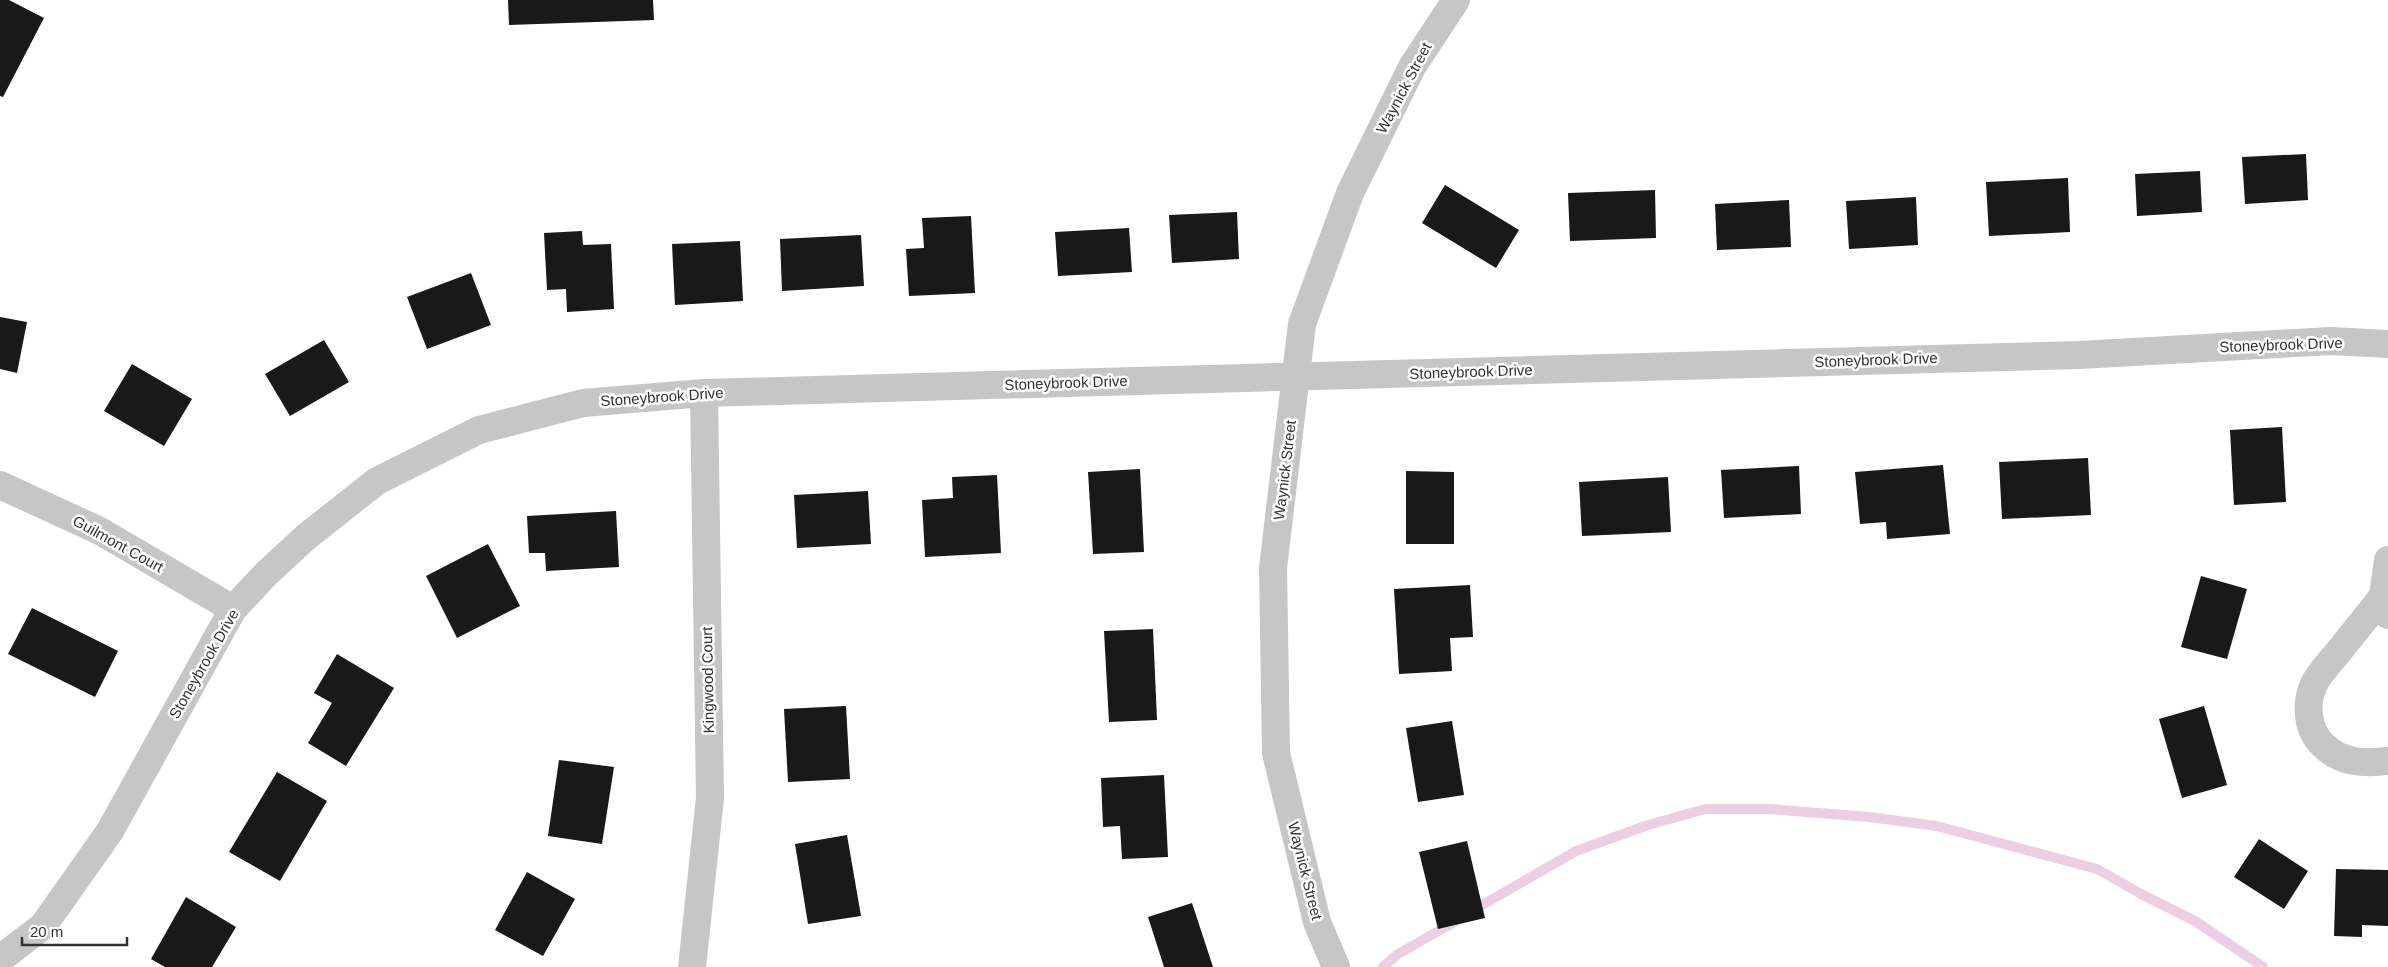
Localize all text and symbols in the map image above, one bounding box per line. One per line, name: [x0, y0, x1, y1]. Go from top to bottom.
street label: Waynick Street: [1373, 39, 1435, 136]
street label: Stoneybrook Drive: [2219, 334, 2343, 355]
street label: Stoneybrook Drive: [1814, 349, 1938, 370]
street label: Stoneybrook Drive: [1409, 361, 1533, 382]
street label: Stoneybrook Drive: [1004, 372, 1128, 393]
street label: Stoneybrook Drive: [600, 384, 724, 409]
street label: Waynick Street: [1270, 418, 1299, 521]
street label: Guilmont Court: [70, 512, 167, 576]
street label: Stoneybrook Drive: [165, 606, 242, 721]
street label: Kingwood Court: [698, 626, 717, 734]
street label: Waynick Street: [1285, 820, 1326, 922]
scale bar: [22, 914, 128, 946]
text: 20 m: [30, 923, 63, 940]

